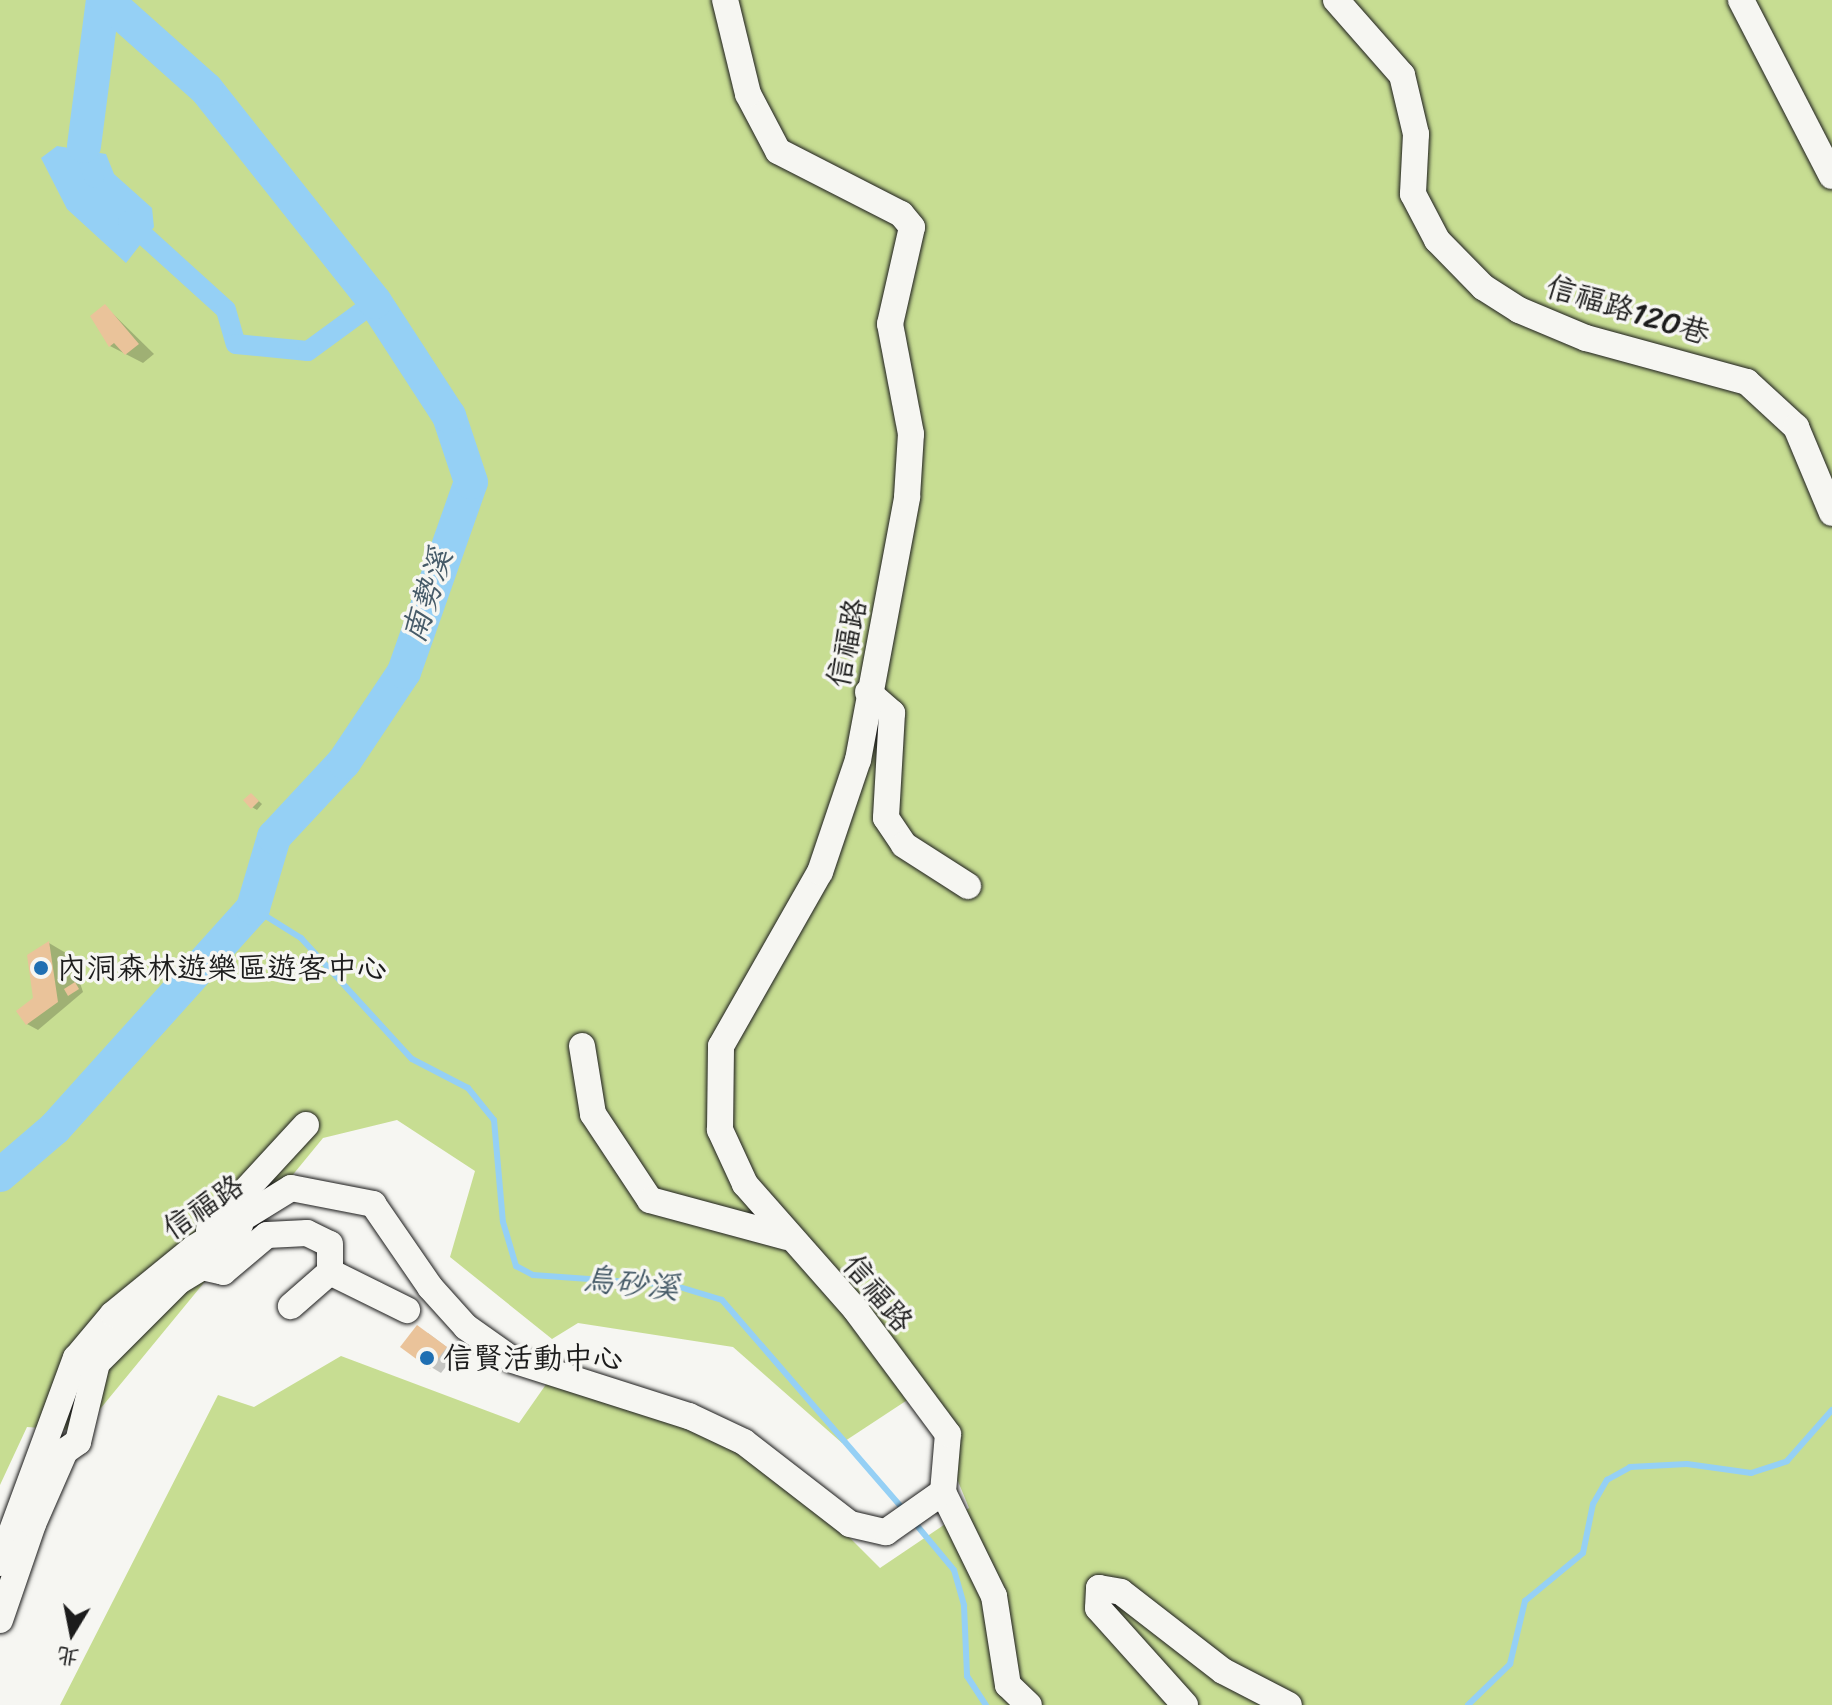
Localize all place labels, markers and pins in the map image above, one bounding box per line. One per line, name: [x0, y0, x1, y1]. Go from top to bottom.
place label: 內洞森林遊樂區遊客中心: [57, 950, 387, 986]
marker: 內洞森林遊樂區遊客中心: [32, 959, 50, 977]
place label: 信賢活動中心: [443, 1340, 623, 1376]
marker: 信賢活動中心: [418, 1349, 436, 1367]

